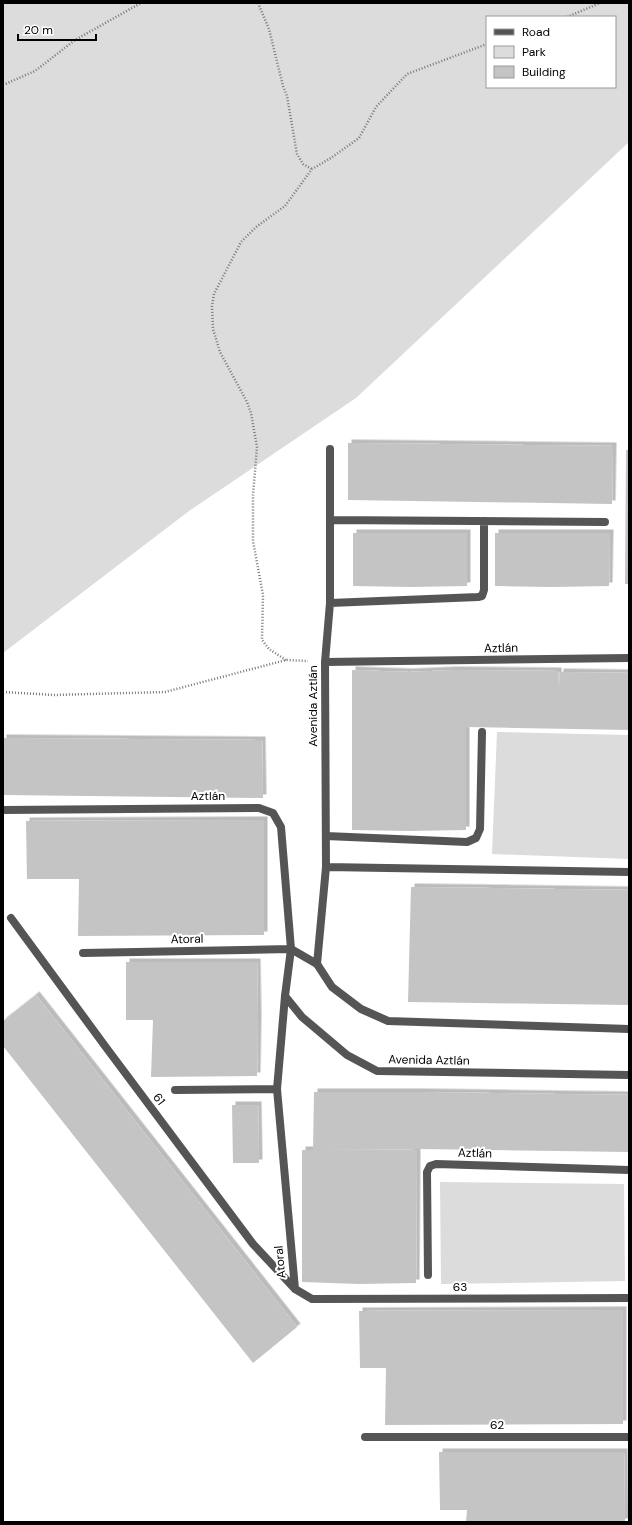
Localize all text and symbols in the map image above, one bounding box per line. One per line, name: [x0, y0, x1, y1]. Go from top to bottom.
scale bar: [18, 16, 96, 42]
legend: [486, 16, 616, 88]
text: 20 m: [24, 22, 53, 38]
text: Road: [522, 24, 550, 40]
text: Park: [522, 44, 546, 60]
text: Building: [522, 64, 566, 80]
street label: Aztlán: [484, 640, 518, 656]
street label: Avenida Aztlán: [305, 665, 321, 747]
street label: Aztlán: [191, 788, 225, 804]
street label: Atoral: [170, 931, 204, 947]
street label: Avenida Aztlán: [388, 1051, 470, 1069]
street label: 61: [149, 1090, 169, 1108]
street label: Aztlán: [458, 1144, 493, 1162]
street label: Atoral: [271, 1245, 289, 1279]
street label: 63: [453, 1279, 467, 1295]
street label: 62: [490, 1417, 504, 1433]

